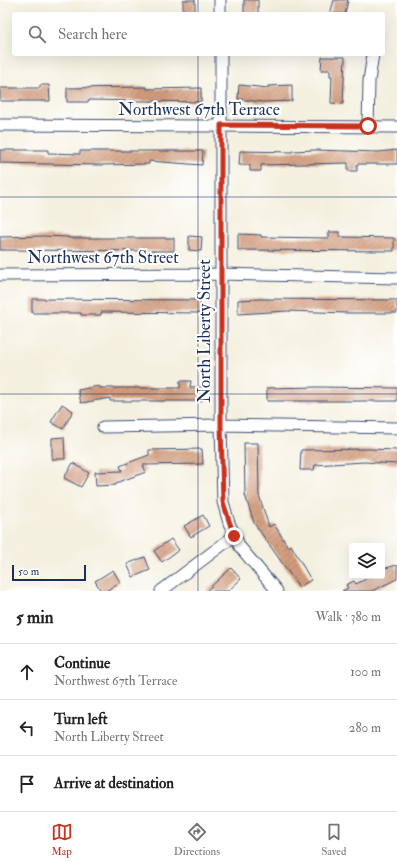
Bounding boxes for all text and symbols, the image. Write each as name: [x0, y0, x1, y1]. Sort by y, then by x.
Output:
search box: [12, 12, 385, 56]
icon: search: [26, 23, 48, 45]
text: Search here: [58, 25, 127, 44]
street label: Northwest 67th Terrace: [118, 99, 280, 120]
route start: [359, 117, 377, 135]
street label: Northwest 67th Street: [27, 247, 179, 268]
street label: North Liberty Street: [194, 259, 216, 403]
route end: [225, 527, 243, 545]
map controls: [349, 543, 385, 579]
button: layers: [349, 543, 385, 579]
scale bar: [12, 563, 86, 582]
text: 50 m: [18, 565, 39, 578]
text: 5 min: [16, 607, 54, 628]
text: Walk · 380 m: [315, 609, 381, 625]
text: Continue: [54, 654, 110, 673]
icon: ahead: [16, 661, 38, 683]
text: 100 m: [350, 664, 381, 680]
text: Northwest 67th Terrace: [54, 673, 178, 689]
text: Turn left: [54, 710, 108, 729]
icon: left: [16, 717, 38, 739]
text: 280 m: [349, 720, 381, 736]
text: North Liberty Street: [54, 729, 164, 745]
icon: arrive: [16, 773, 38, 795]
text: Arrive at destination: [54, 774, 174, 793]
tab: Map: [51, 821, 73, 858]
tab: Directions: [174, 821, 220, 858]
tab: Saved: [321, 821, 346, 858]

